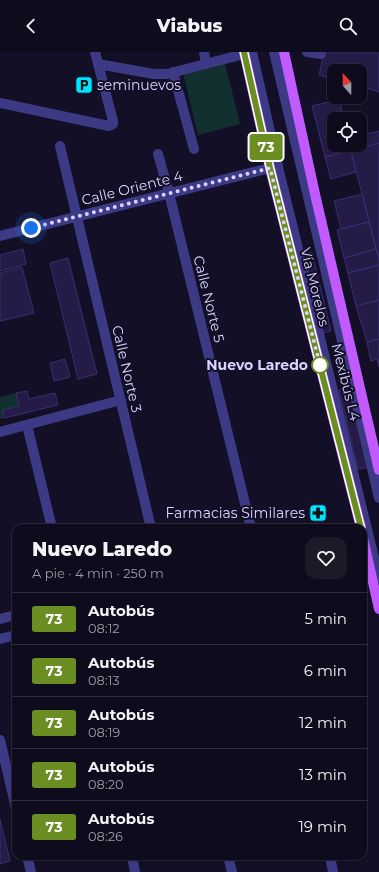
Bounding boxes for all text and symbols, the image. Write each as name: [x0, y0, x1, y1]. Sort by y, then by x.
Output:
icon: back: [20, 15, 42, 37]
text: Viabus: [157, 15, 222, 37]
icon: search: [337, 15, 359, 37]
north arrow: [327, 64, 367, 104]
map controls: [327, 64, 367, 152]
parking icon: seminuevos: [74, 75, 94, 95]
place label: seminuevos: [97, 76, 181, 94]
button: locate: [327, 112, 367, 152]
line badge: 73: [248, 134, 284, 160]
text: 73: [258, 138, 274, 156]
street label: Calle Oriente 4: [80, 167, 185, 209]
your location: [21, 218, 41, 238]
street label: Vía Morelos: [297, 246, 334, 328]
street label: Calle Norte 5: [189, 254, 229, 345]
street label: Calle Norte 3: [108, 324, 146, 415]
street label: Mexibús L4: [328, 341, 364, 423]
place label: Nuevo Laredo: [206, 356, 308, 374]
marker: Nuevo Laredo: [311, 356, 329, 374]
pharmacy icon: Farmacias Similares: [308, 503, 328, 523]
place label: Farmacias Similares: [166, 504, 305, 522]
button: heart: [305, 537, 347, 579]
text: Nuevo Laredo: [32, 538, 172, 561]
text: A pie · 4 min · 250 m: [32, 565, 164, 581]
text: Autobús: [88, 601, 154, 620]
text: 5 min: [304, 609, 347, 628]
text: 73: [46, 610, 62, 628]
text: 08:12: [88, 620, 120, 636]
text: Autobús: [88, 653, 154, 672]
text: 6 min: [304, 661, 347, 680]
text: 73: [46, 662, 62, 680]
text: 08:13: [88, 672, 120, 688]
text: Autobús: [88, 705, 154, 724]
text: 12 min: [299, 713, 347, 732]
text: 73: [46, 714, 62, 732]
text: 08:19: [88, 724, 120, 740]
text: Autobús: [88, 757, 154, 776]
text: 13 min: [299, 765, 347, 784]
text: 73: [46, 766, 62, 784]
text: 08:20: [88, 776, 124, 792]
text: Autobús: [88, 809, 154, 828]
text: 19 min: [298, 817, 347, 836]
text: 73: [46, 818, 62, 836]
text: 08:26: [88, 828, 123, 844]

